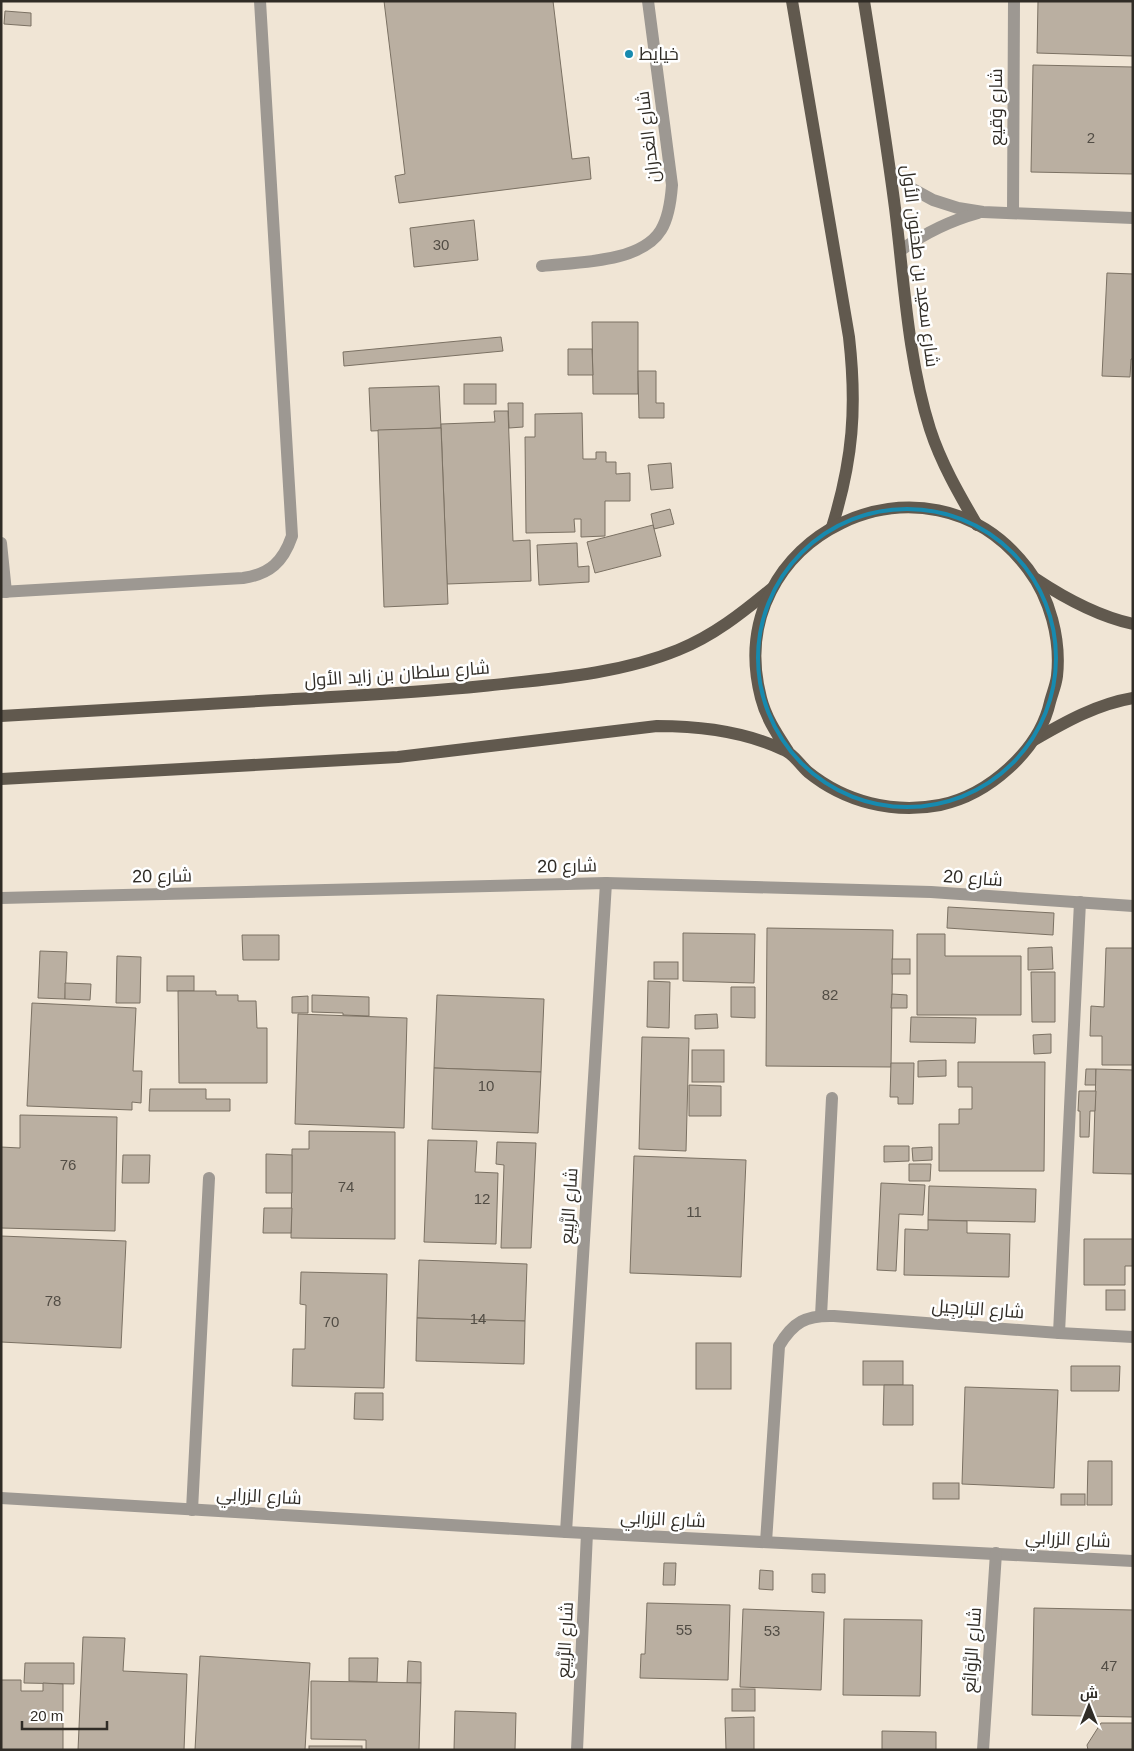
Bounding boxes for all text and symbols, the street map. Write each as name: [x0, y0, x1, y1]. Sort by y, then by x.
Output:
place label: خيايط: [639, 44, 679, 64]
marker: خيايط: [623, 48, 635, 60]
street label: شارع وَقيع: [986, 68, 1008, 146]
street label: شارع الغدران: [632, 90, 666, 184]
house number: 2: [1087, 129, 1095, 146]
street label: شارع سعيد بن طحنون الأول: [896, 164, 942, 369]
house number: 30: [433, 236, 449, 253]
street label: شارع سلطان بن زايد الأول: [304, 658, 490, 692]
street label: شارع 20: [537, 855, 597, 879]
street label: شارع 20: [132, 865, 192, 889]
street label: شارع 20: [942, 866, 1004, 892]
house number: 82: [822, 986, 838, 1003]
house number: 10: [478, 1077, 494, 1094]
house number: 76: [60, 1156, 76, 1173]
street label: شارع الرَّبِيع: [556, 1167, 584, 1245]
house number: 74: [338, 1178, 354, 1195]
house number: 12: [474, 1190, 490, 1207]
house number: 11: [686, 1203, 702, 1220]
house number: 78: [45, 1292, 61, 1309]
street label: شارع البَارجِيل: [931, 1296, 1025, 1324]
house number: 14: [470, 1310, 486, 1327]
house number: 70: [323, 1313, 339, 1330]
street label: شارع الزرابي: [216, 1484, 302, 1512]
street label: شارع الزرابي: [620, 1507, 706, 1535]
street label: شارع الزرابي: [1025, 1527, 1111, 1555]
street label: شارع الرَّبِيع: [553, 1601, 579, 1679]
street label: شارع الرَّوَائِع: [959, 1606, 987, 1694]
house number: 55: [676, 1621, 692, 1638]
house number: 53: [764, 1622, 780, 1639]
house number: 47: [1101, 1657, 1117, 1674]
north arrow: [1064, 1681, 1114, 1731]
text: ش: [1080, 1685, 1098, 1702]
scale bar: [22, 1698, 108, 1730]
text: 20 m: [30, 1707, 63, 1724]

